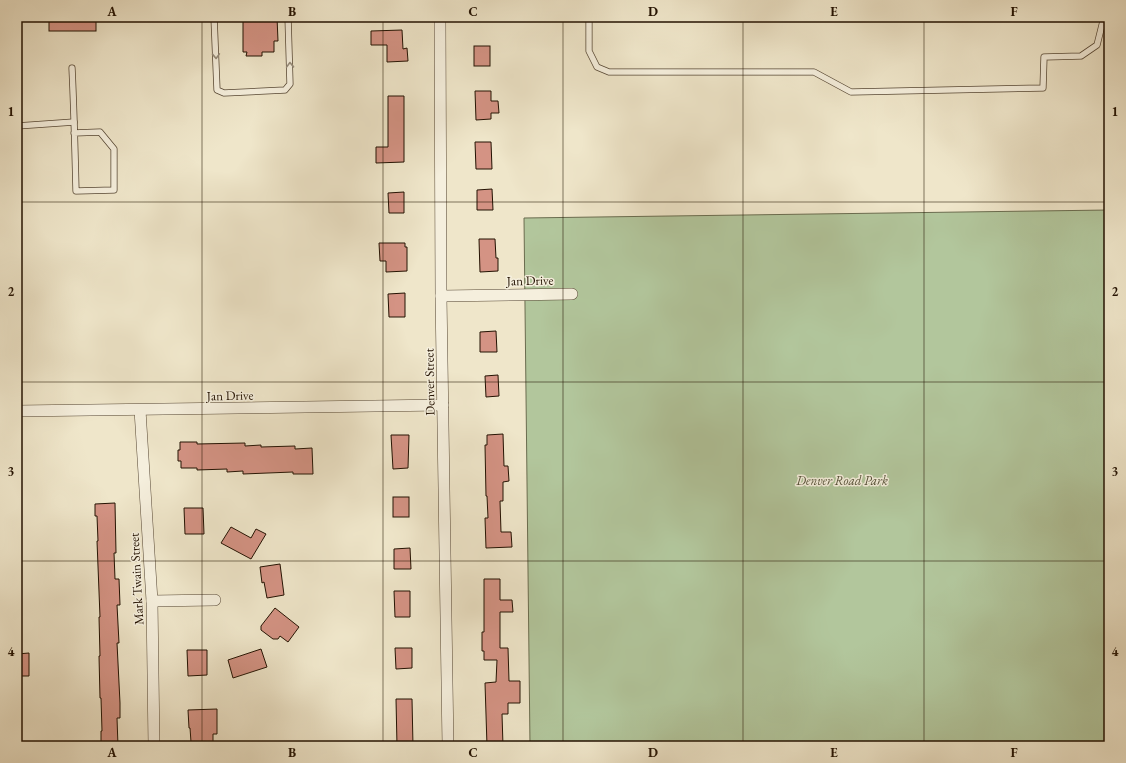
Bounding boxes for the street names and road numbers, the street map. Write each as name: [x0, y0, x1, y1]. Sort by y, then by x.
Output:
street label: Jan Drive: [505, 272, 554, 289]
street label: Denver Street: [420, 348, 439, 416]
street label: Jan Drive: [205, 387, 254, 404]
street label: Mark Twain Street: [126, 532, 147, 625]

